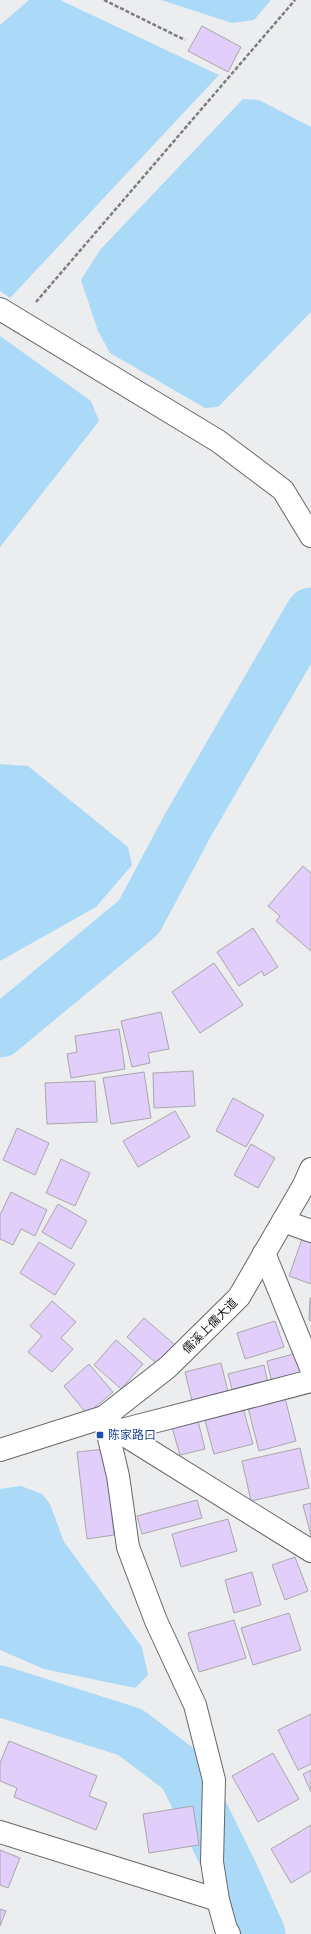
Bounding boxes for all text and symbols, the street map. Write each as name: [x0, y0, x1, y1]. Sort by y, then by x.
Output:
street label: 儒溪上儒大道: [178, 1294, 241, 1357]
place label: 陈家路口: [108, 1426, 156, 1443]
marker: 陈家路口: [95, 1430, 105, 1440]

